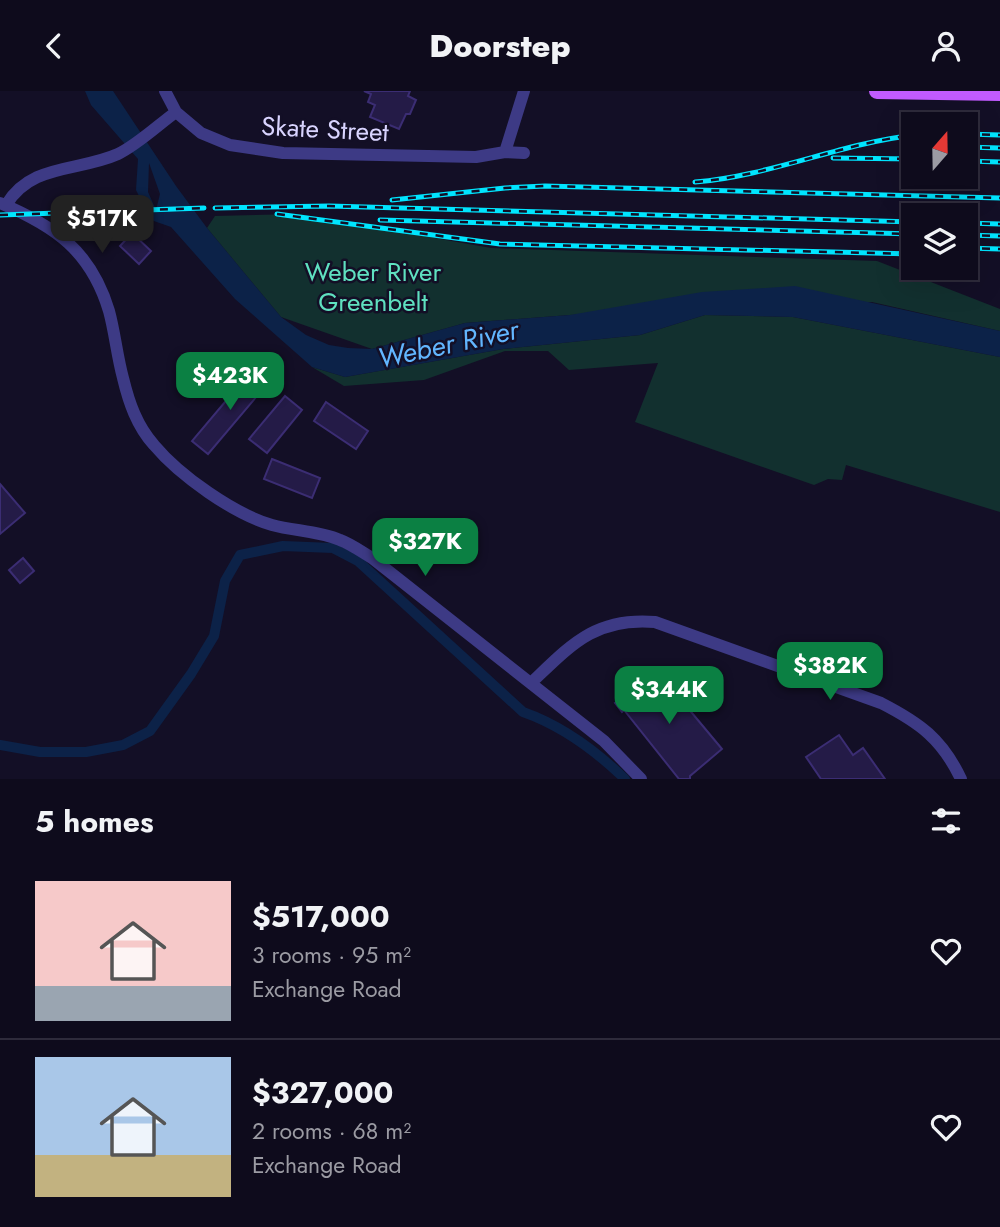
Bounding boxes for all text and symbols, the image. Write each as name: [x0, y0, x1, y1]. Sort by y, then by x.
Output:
text: Doorstep: [429, 23, 571, 69]
icon: back: [35, 27, 73, 65]
icon: person: [927, 27, 965, 65]
street label: Skate Street: [260, 107, 390, 151]
north arrow: [901, 112, 978, 189]
map controls: [901, 112, 978, 280]
pin: $517K: [53, 195, 151, 255]
text: $517K: [67, 201, 137, 235]
button: layers: [901, 203, 978, 280]
park label: Weber River Greenbelt: [305, 253, 441, 321]
water label: Weber River: [374, 309, 524, 379]
pin: $423K: [181, 353, 279, 412]
text: $423K: [192, 358, 268, 392]
pin: $327K: [376, 519, 474, 578]
text: $327K: [388, 524, 462, 558]
pin: $382K: [781, 643, 879, 702]
text: $382K: [793, 648, 867, 682]
pin: $344K: [620, 667, 718, 726]
text: $344K: [631, 672, 707, 706]
text: 5 homes: [35, 800, 154, 843]
icon: filters: [927, 802, 965, 840]
text: $517,000: [252, 895, 390, 938]
icon: home: [91, 909, 175, 993]
icon: heart: [927, 932, 965, 970]
text: 3 rooms · 95 m²: [252, 938, 411, 972]
text: Exchange Road: [252, 972, 402, 1006]
text: $327,000: [252, 1071, 393, 1114]
icon: home: [91, 1085, 175, 1169]
icon: heart: [927, 1108, 965, 1146]
text: 2 rooms · 68 m²: [252, 1114, 411, 1148]
text: Exchange Road: [252, 1148, 402, 1182]

